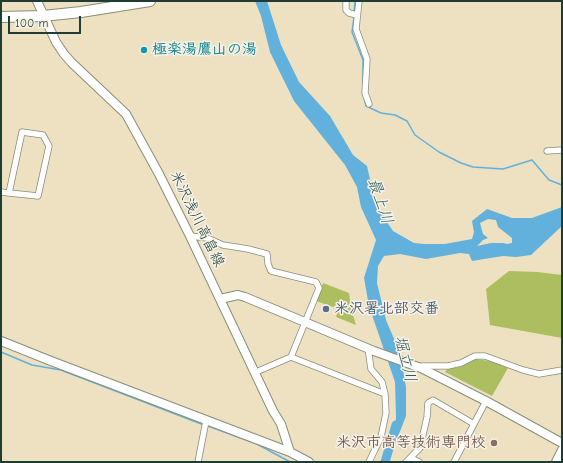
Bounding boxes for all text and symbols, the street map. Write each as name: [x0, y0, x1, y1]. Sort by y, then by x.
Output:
scale bar: [10, 8, 83, 34]
text: 100 m: [15, 16, 48, 30]
place label: 極楽湯鷹山の湯: [152, 41, 257, 59]
marker: 極楽湯鷹山の湯: [139, 45, 149, 55]
street label: 米沢浅川高畠線: [166, 168, 228, 270]
water label: 最上川: [363, 175, 397, 227]
place label: 米沢署北部交番: [334, 300, 439, 318]
marker: 米沢署北部交番: [321, 304, 331, 314]
water label: 堀立川: [390, 333, 420, 385]
place label: 米沢市高等技術専門校: [336, 434, 486, 452]
marker: 米沢市高等技術専門校: [489, 438, 499, 448]

